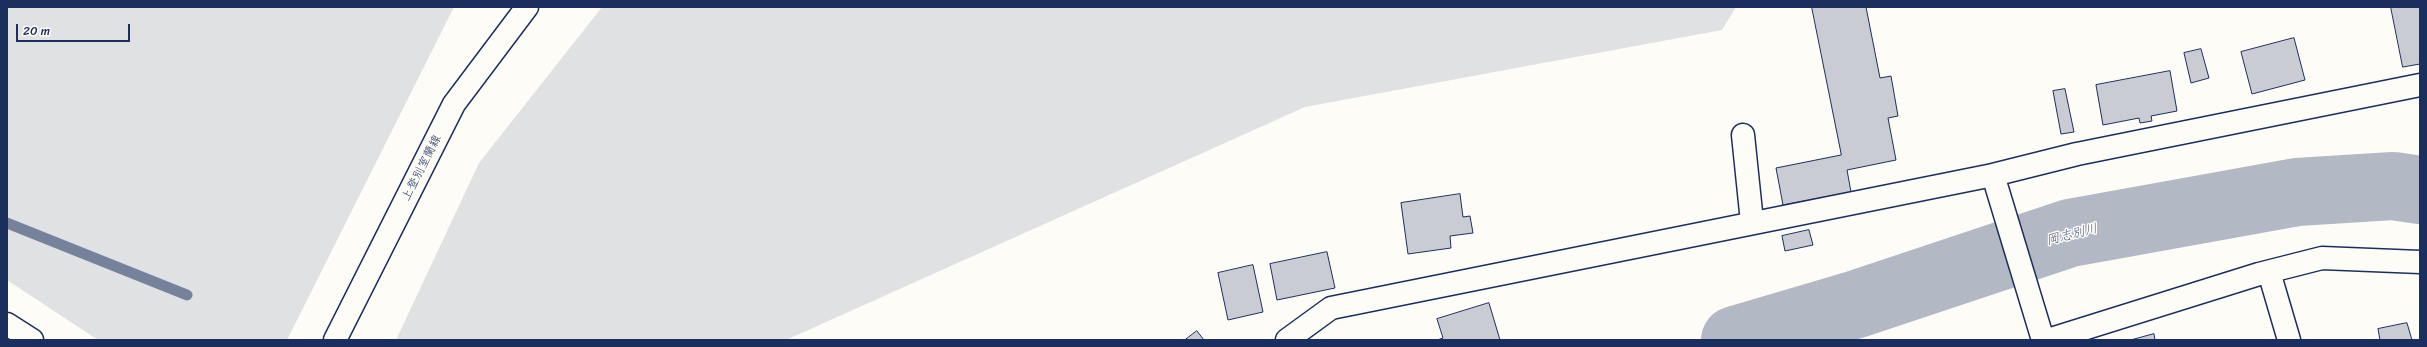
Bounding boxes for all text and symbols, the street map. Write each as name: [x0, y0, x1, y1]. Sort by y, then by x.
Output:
scale bar: [18, 16, 132, 42]
text: 20 m: [23, 20, 50, 42]
street label: 上登別室蘭線: [399, 133, 445, 203]
water label: 岡志別川: [2045, 221, 2099, 249]

